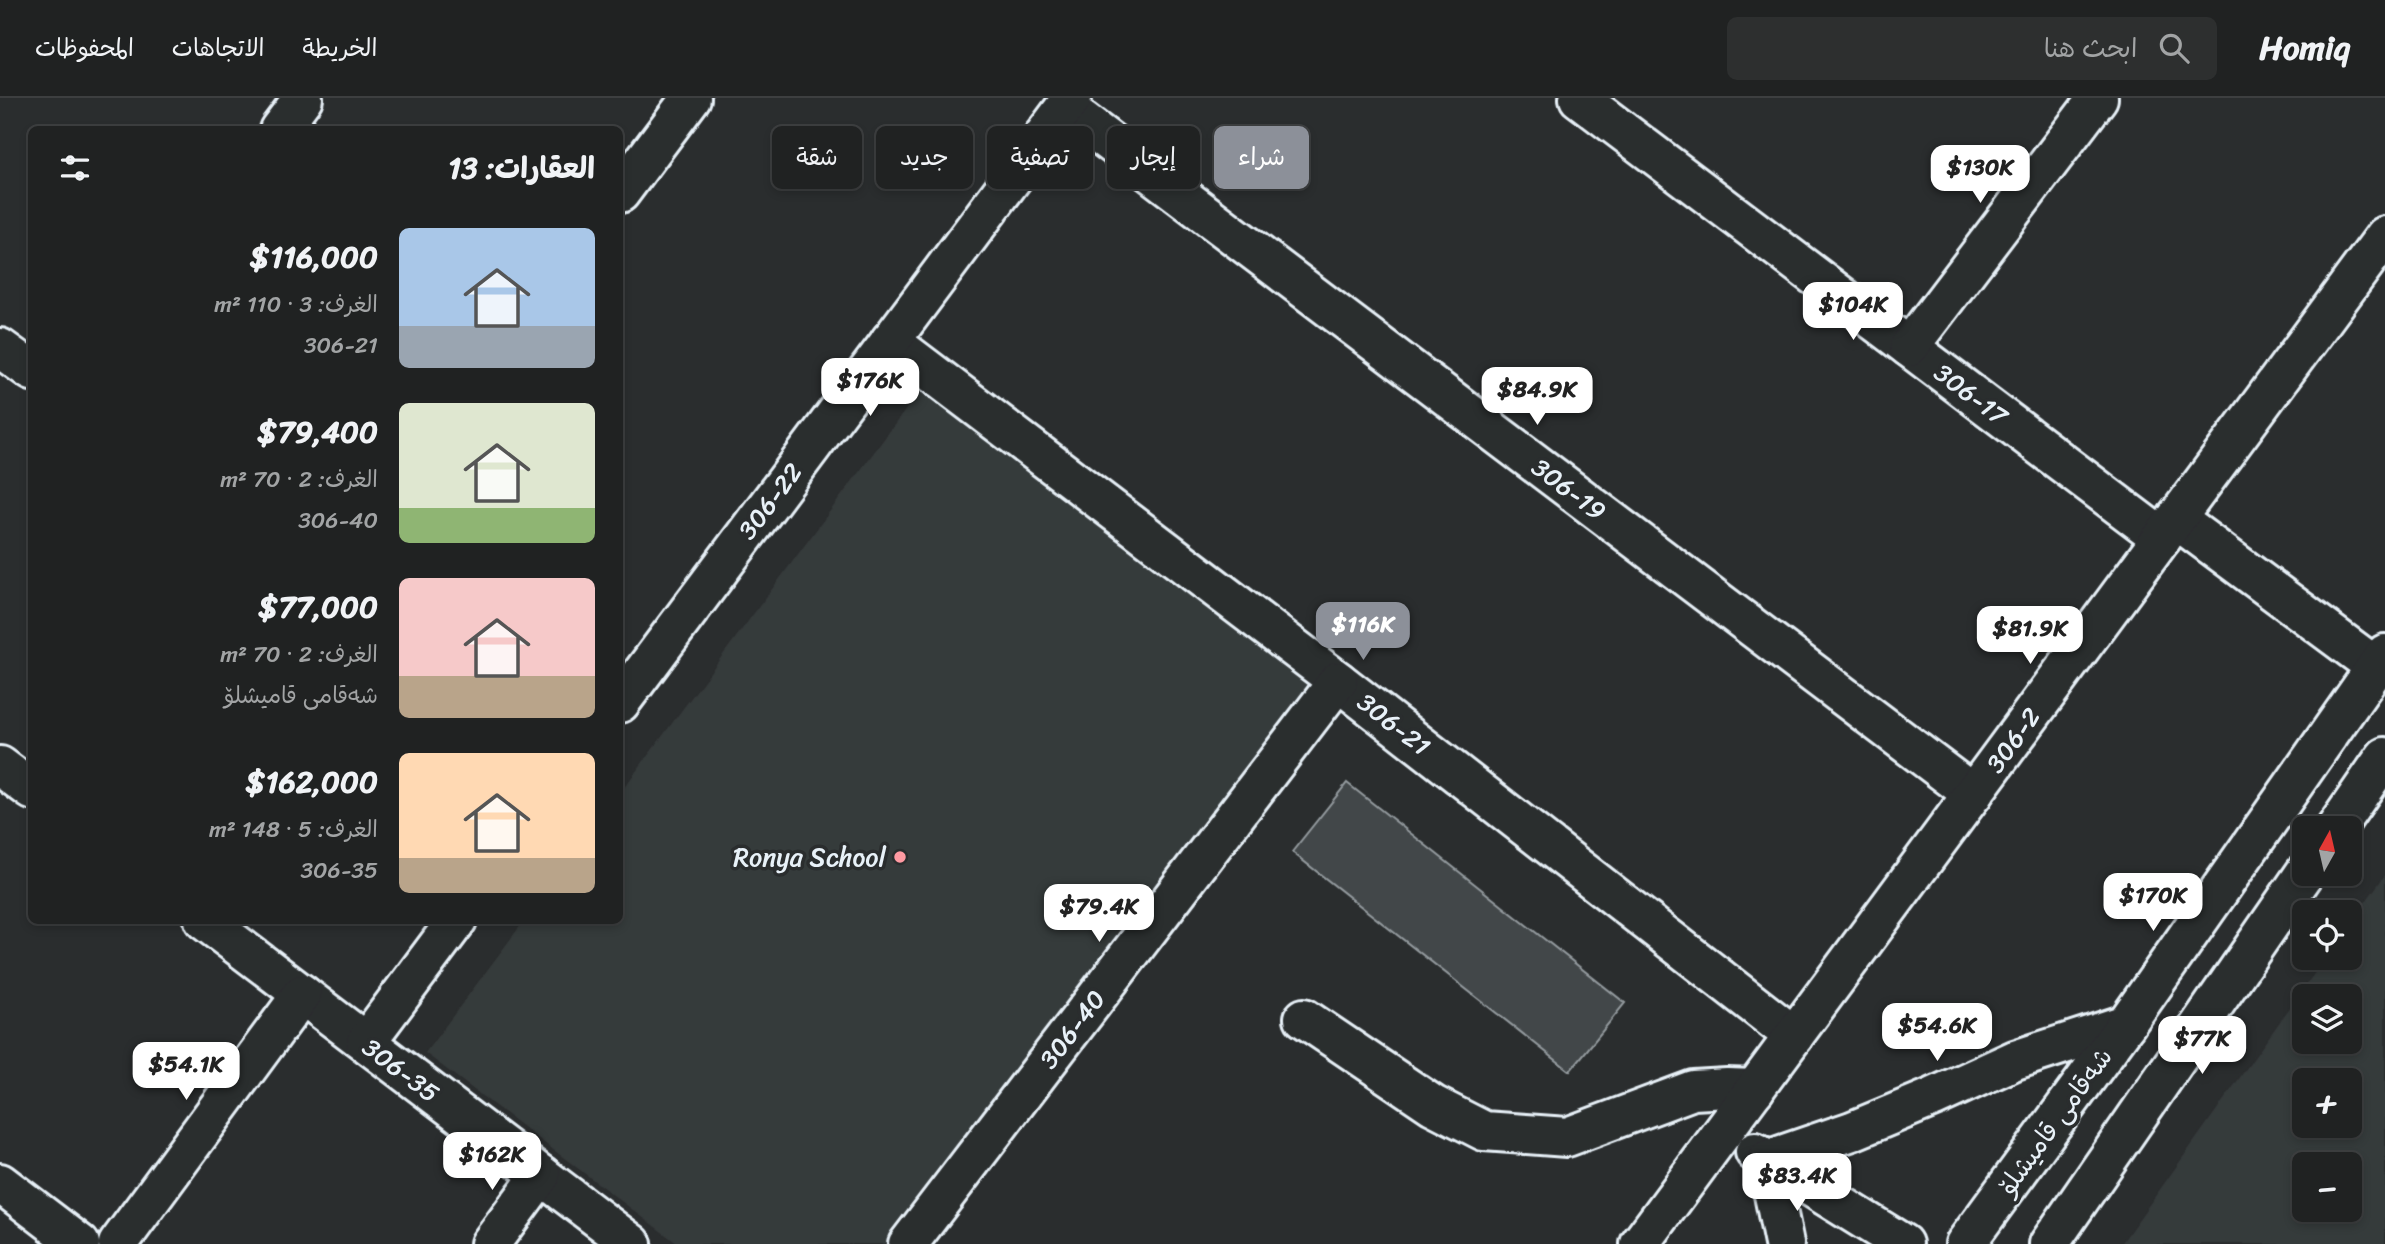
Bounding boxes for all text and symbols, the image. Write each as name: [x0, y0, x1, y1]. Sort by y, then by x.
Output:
search box: [1727, 17, 2217, 80]
text: Homiq: [2259, 19, 2350, 77]
text: ابحث هنا: [2044, 25, 2137, 71]
text: المحفوظات: [35, 27, 134, 69]
text: الاتجاهات: [172, 27, 265, 69]
text: الخريطة: [303, 27, 377, 69]
icon: search: [2155, 29, 2193, 67]
chip: شقة: [772, 126, 862, 189]
chip: جديد: [876, 126, 973, 189]
chip: تصفية: [987, 126, 1093, 189]
chip: إيجار: [1107, 126, 1200, 189]
chip: شراء: [1214, 126, 1309, 189]
text: العقارات: 13: [448, 141, 595, 195]
pin: $130K: [1931, 146, 2029, 205]
text: $130K: [1947, 147, 2013, 188]
icon: filters: [56, 149, 94, 187]
text: $116,000: [250, 230, 378, 284]
icon: home: [455, 256, 539, 340]
pin: $104K: [1804, 282, 1902, 342]
text: الغرف: 3 · 110 m²: [214, 284, 378, 325]
text: $104K: [1819, 284, 1887, 325]
text: 306-21: [304, 325, 378, 366]
street label: 306-17: [1924, 350, 2020, 439]
pin: $176K: [821, 358, 919, 418]
text: $176K: [837, 360, 903, 401]
pin: $84.9K: [1480, 368, 1594, 427]
text: $84.9K: [1498, 369, 1576, 410]
text: $79,400: [258, 405, 378, 459]
icon: home: [455, 431, 539, 515]
street label: 306-19: [1521, 445, 1617, 533]
street label: 306-22: [725, 452, 815, 550]
text: الغرف: 2 · 70 m²: [220, 459, 378, 500]
text: 306-40: [298, 500, 378, 541]
text: $77,000: [259, 580, 378, 634]
pin: $116K: [1314, 602, 1412, 662]
text: $116K: [1332, 604, 1394, 645]
icon: home: [455, 606, 539, 690]
pin: $81.9K: [1973, 606, 2087, 666]
text: $81.9K: [1993, 608, 2067, 649]
text: الغرف: 2 · 70 m²: [220, 634, 378, 675]
text: شەقامی قامیشلۆ: [224, 675, 378, 716]
street label: 306-21: [1347, 680, 1441, 768]
street label: 306-2: [1973, 697, 2053, 783]
text: $162,000: [246, 755, 378, 809]
icon: home: [455, 781, 539, 865]
text: الغرف: 5 · 148 m²: [209, 809, 378, 850]
north arrow: [2292, 816, 2362, 886]
map controls: [2292, 816, 2362, 1222]
place label: Ronya School: [733, 834, 887, 880]
marker: Ronya School: [892, 849, 908, 865]
text: 306-35: [300, 850, 378, 891]
pin: $170K: [2104, 874, 2202, 933]
text: $170K: [2120, 875, 2187, 916]
pin: $79.4K: [1042, 884, 1156, 944]
text: $79.4K: [1060, 886, 1138, 927]
button: locate: [2292, 900, 2362, 970]
street label: 306-40: [1026, 979, 1118, 1079]
button: layers: [2292, 984, 2362, 1054]
pin: $54.6K: [1880, 1004, 1994, 1063]
text: $54.6K: [1898, 1005, 1976, 1046]
pin: $77K: [2161, 1016, 2243, 1076]
text: $77K: [2174, 1018, 2230, 1059]
street label: 306-35: [352, 1025, 450, 1115]
street label: شەقامی قامیشلۆ: [1984, 1037, 2125, 1207]
pin: $54.1K: [129, 1042, 243, 1102]
text: $54.1K: [149, 1044, 223, 1085]
button: +: [2292, 1068, 2362, 1138]
pin: $162K: [443, 1132, 541, 1192]
text: $162K: [459, 1134, 525, 1175]
button: −: [2292, 1152, 2362, 1222]
pin: $83.4K: [1740, 1154, 1854, 1213]
text: $83.4K: [1758, 1155, 1836, 1196]

